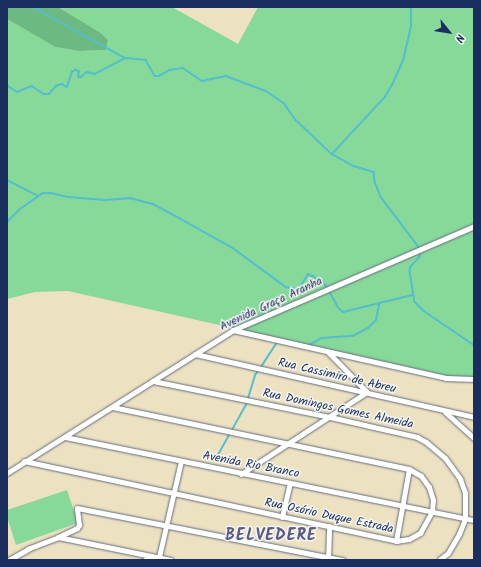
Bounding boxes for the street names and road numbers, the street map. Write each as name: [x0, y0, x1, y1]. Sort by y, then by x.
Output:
street label: Avenida Graça Aranha: [217, 274, 325, 334]
street label: Rua Cassimiro de Abreu: [277, 355, 397, 397]
street label: Rua Domingos Gomes Almeida: [261, 386, 415, 432]
street label: Avenida Rio Branco: [202, 449, 300, 481]
street label: Rua Osório Duque Estrada: [263, 495, 395, 537]

